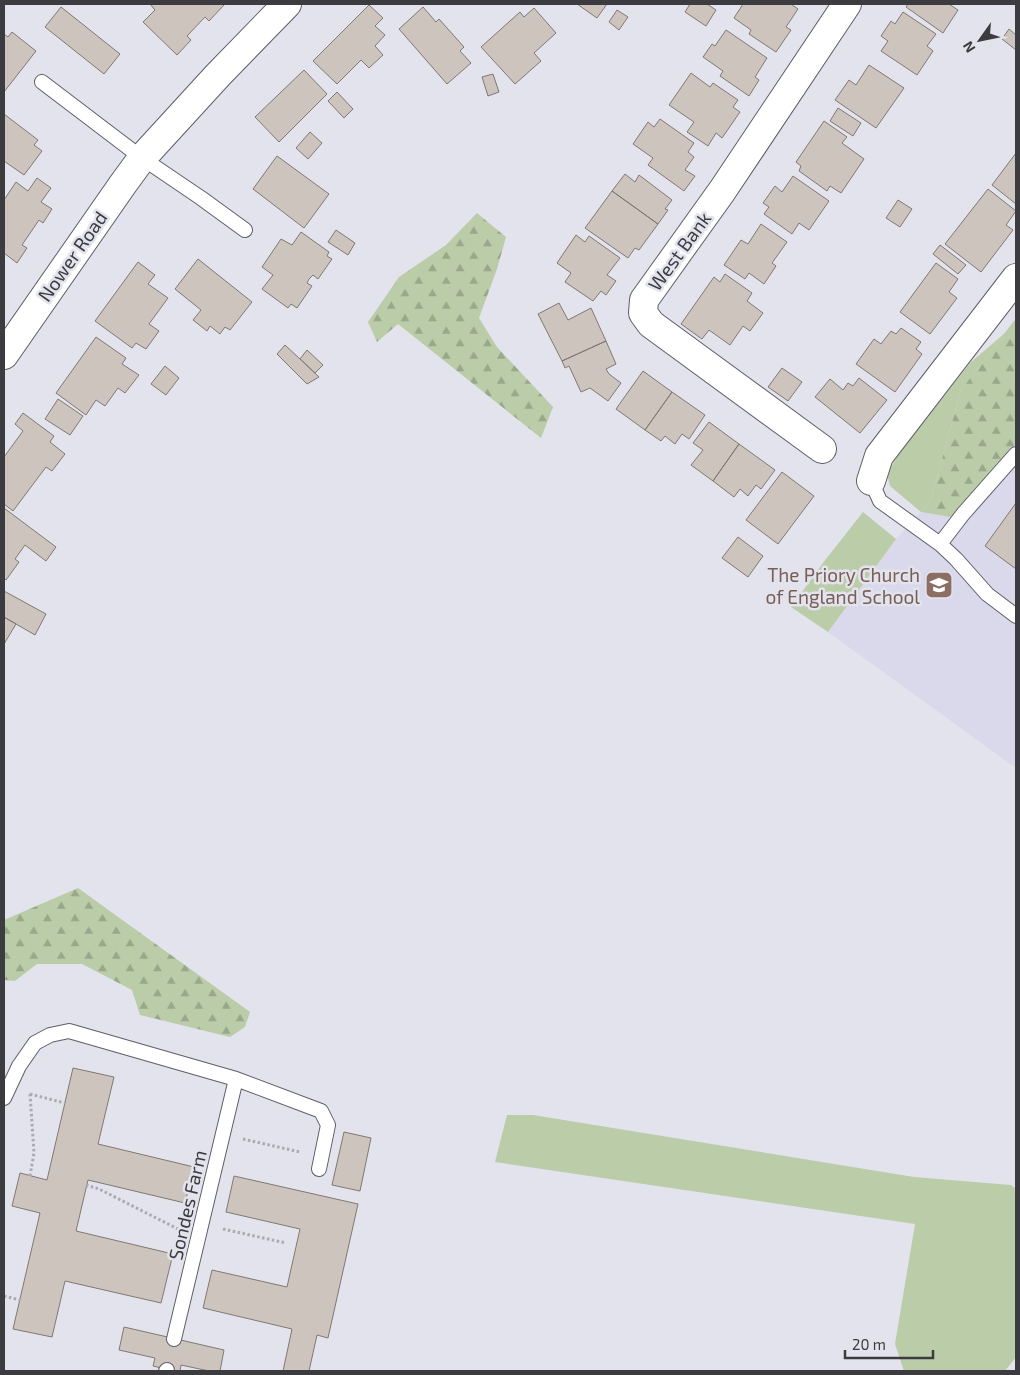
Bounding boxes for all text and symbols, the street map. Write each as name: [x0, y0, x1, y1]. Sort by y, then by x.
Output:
north arrow: [955, 15, 1005, 65]
text: N: [959, 38, 979, 56]
street label: Nower Road: [32, 206, 112, 306]
street label: West Bank: [643, 207, 716, 295]
place label: The Priory Church of England School: [765, 563, 920, 608]
school or university icon: The Priory Church of England School: [924, 570, 954, 600]
street label: Sondes Farm: [163, 1148, 211, 1262]
scale bar: [845, 1328, 932, 1360]
text: 20 m: [852, 1335, 886, 1353]

